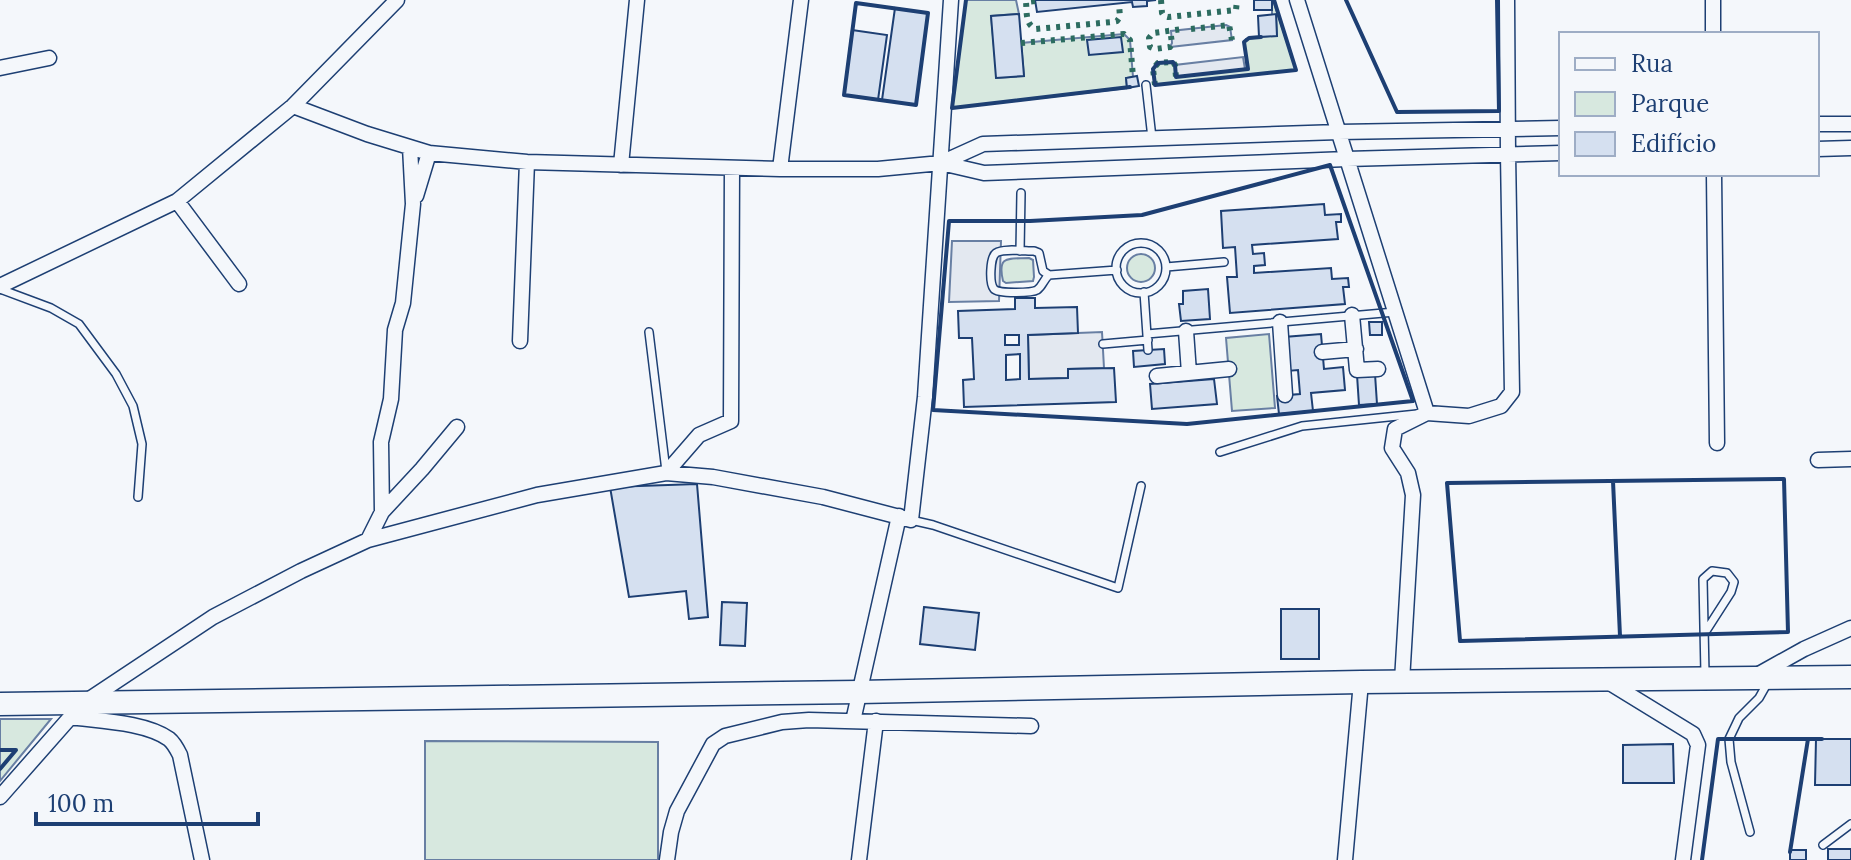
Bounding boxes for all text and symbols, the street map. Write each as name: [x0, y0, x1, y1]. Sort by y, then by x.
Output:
legend: [1559, 32, 1819, 176]
text: Rua: [1631, 48, 1673, 79]
text: Parque: [1631, 88, 1709, 119]
text: Edifício: [1631, 128, 1716, 159]
scale bar: [36, 776, 258, 826]
text: 100 m: [48, 788, 114, 819]

